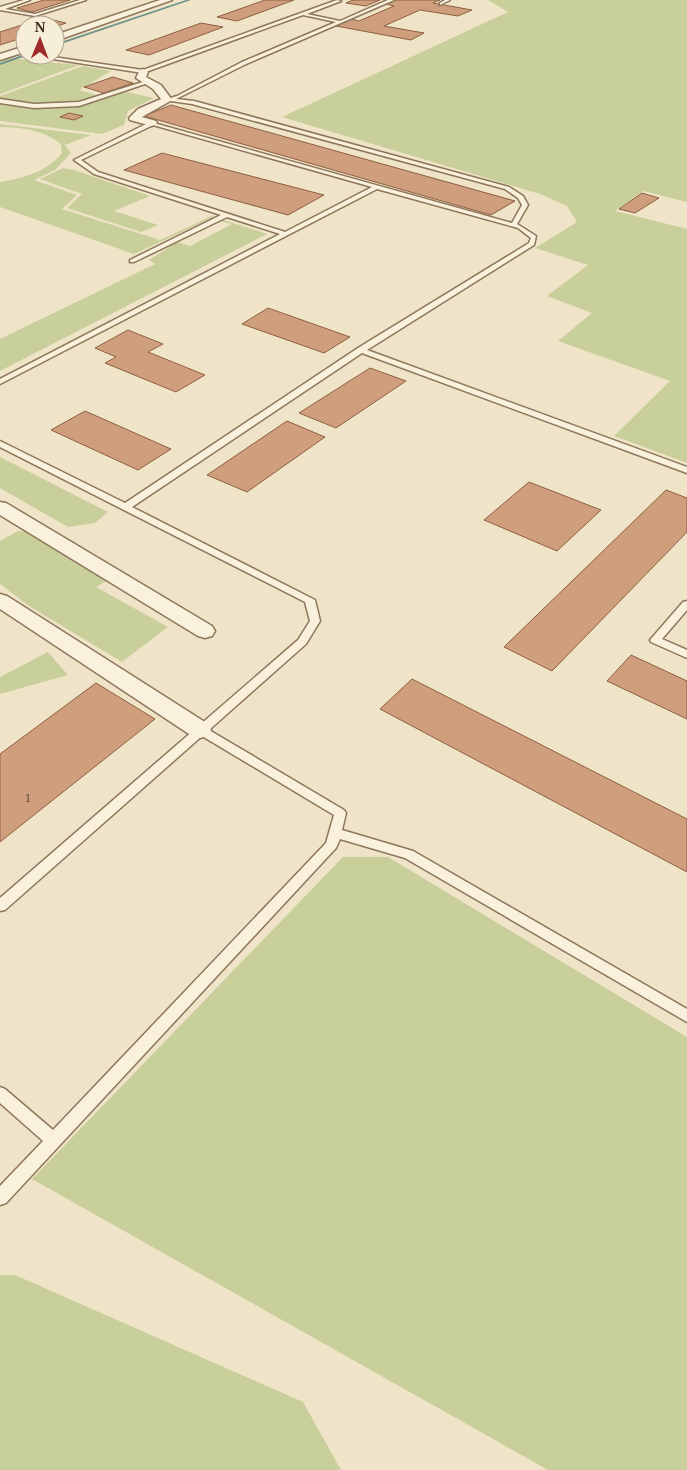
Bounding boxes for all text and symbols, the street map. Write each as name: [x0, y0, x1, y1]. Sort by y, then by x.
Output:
north arrow: [15, 15, 65, 65]
text: N: [35, 17, 46, 36]
house number: 1: [25, 791, 31, 805]

